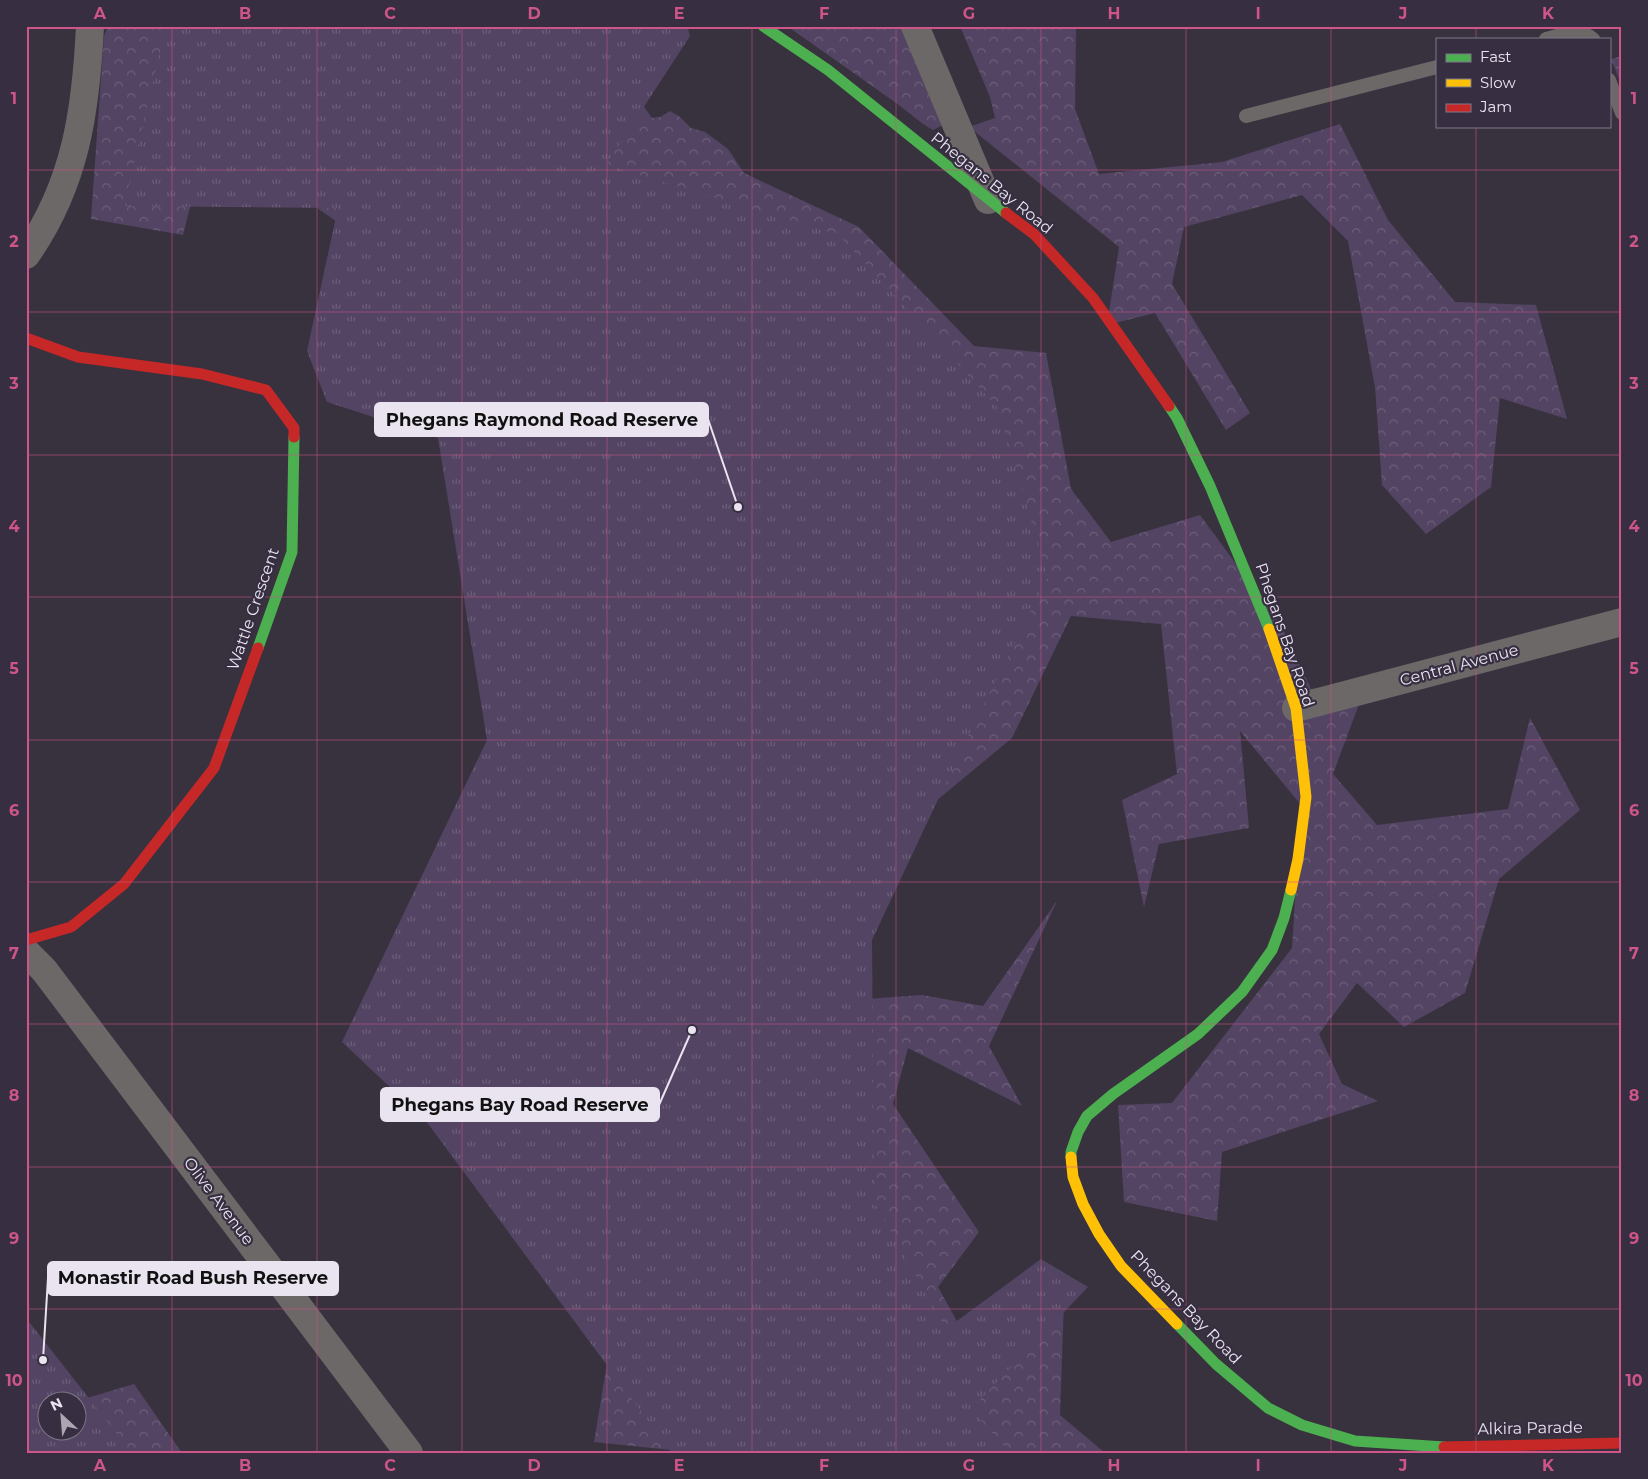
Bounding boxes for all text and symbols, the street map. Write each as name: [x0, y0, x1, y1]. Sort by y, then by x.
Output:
text: A: [93, 4, 107, 23]
text: B: [239, 4, 251, 23]
text: C: [384, 4, 396, 23]
text: D: [527, 4, 541, 23]
text: E: [674, 4, 684, 23]
text: F: [819, 4, 829, 23]
text: G: [963, 4, 975, 23]
text: H: [1108, 4, 1120, 23]
text: I: [1255, 4, 1261, 23]
text: J: [1398, 4, 1407, 23]
text: K: [1542, 4, 1555, 23]
legend: [1436, 38, 1610, 128]
text: Fast: [1480, 47, 1511, 66]
text: Slow: [1480, 73, 1516, 92]
text: 1: [11, 89, 17, 108]
text: 1: [1631, 89, 1637, 108]
text: Jam: [1479, 97, 1512, 116]
street label: Phegans Bay Road: [927, 128, 1057, 238]
text: 2: [9, 232, 19, 251]
text: 2: [1629, 232, 1639, 251]
text: 3: [8, 374, 19, 393]
text: 3: [1628, 374, 1639, 393]
callout: Phegans Raymond Road Reserve: [375, 403, 708, 436]
text: Phegans Raymond Road Reserve: [386, 409, 698, 431]
text: 4: [8, 517, 20, 536]
text: 4: [1628, 517, 1640, 536]
street label: Wattle Crescent: [223, 545, 283, 673]
street label: Phegans Bay Road: [1251, 560, 1319, 710]
street label: Central Avenue: [1398, 640, 1520, 690]
text: 5: [9, 659, 19, 678]
text: 5: [1629, 659, 1639, 678]
text: 6: [9, 801, 19, 820]
text: 6: [1629, 801, 1639, 820]
text: 7: [9, 944, 19, 963]
text: 7: [1629, 944, 1639, 963]
text: 8: [9, 1086, 19, 1105]
text: 8: [1629, 1086, 1639, 1105]
callout: Phegans Bay Road Reserve: [381, 1088, 659, 1121]
text: Phegans Bay Road Reserve: [391, 1094, 649, 1116]
street label: Olive Avenue: [180, 1153, 258, 1249]
text: 9: [9, 1229, 19, 1248]
text: 9: [1629, 1229, 1639, 1248]
street label: Phegans Bay Road: [1127, 1246, 1245, 1368]
callout: Monastir Road Bush Reserve: [48, 1262, 338, 1295]
text: Monastir Road Bush Reserve: [58, 1267, 328, 1289]
text: 10: [5, 1371, 23, 1390]
text: 10: [1625, 1371, 1643, 1390]
north arrow: [38, 1392, 88, 1442]
text: N: [47, 1394, 65, 1415]
street label: Alkira Parade: [1477, 1418, 1583, 1438]
text: A: [93, 1456, 107, 1475]
text: B: [239, 1456, 251, 1475]
text: C: [384, 1456, 396, 1475]
text: D: [527, 1456, 541, 1475]
text: E: [674, 1456, 684, 1475]
text: F: [819, 1456, 829, 1475]
text: G: [963, 1456, 975, 1475]
text: H: [1108, 1456, 1120, 1475]
text: I: [1255, 1456, 1261, 1475]
text: J: [1398, 1456, 1407, 1475]
text: K: [1542, 1456, 1555, 1475]

